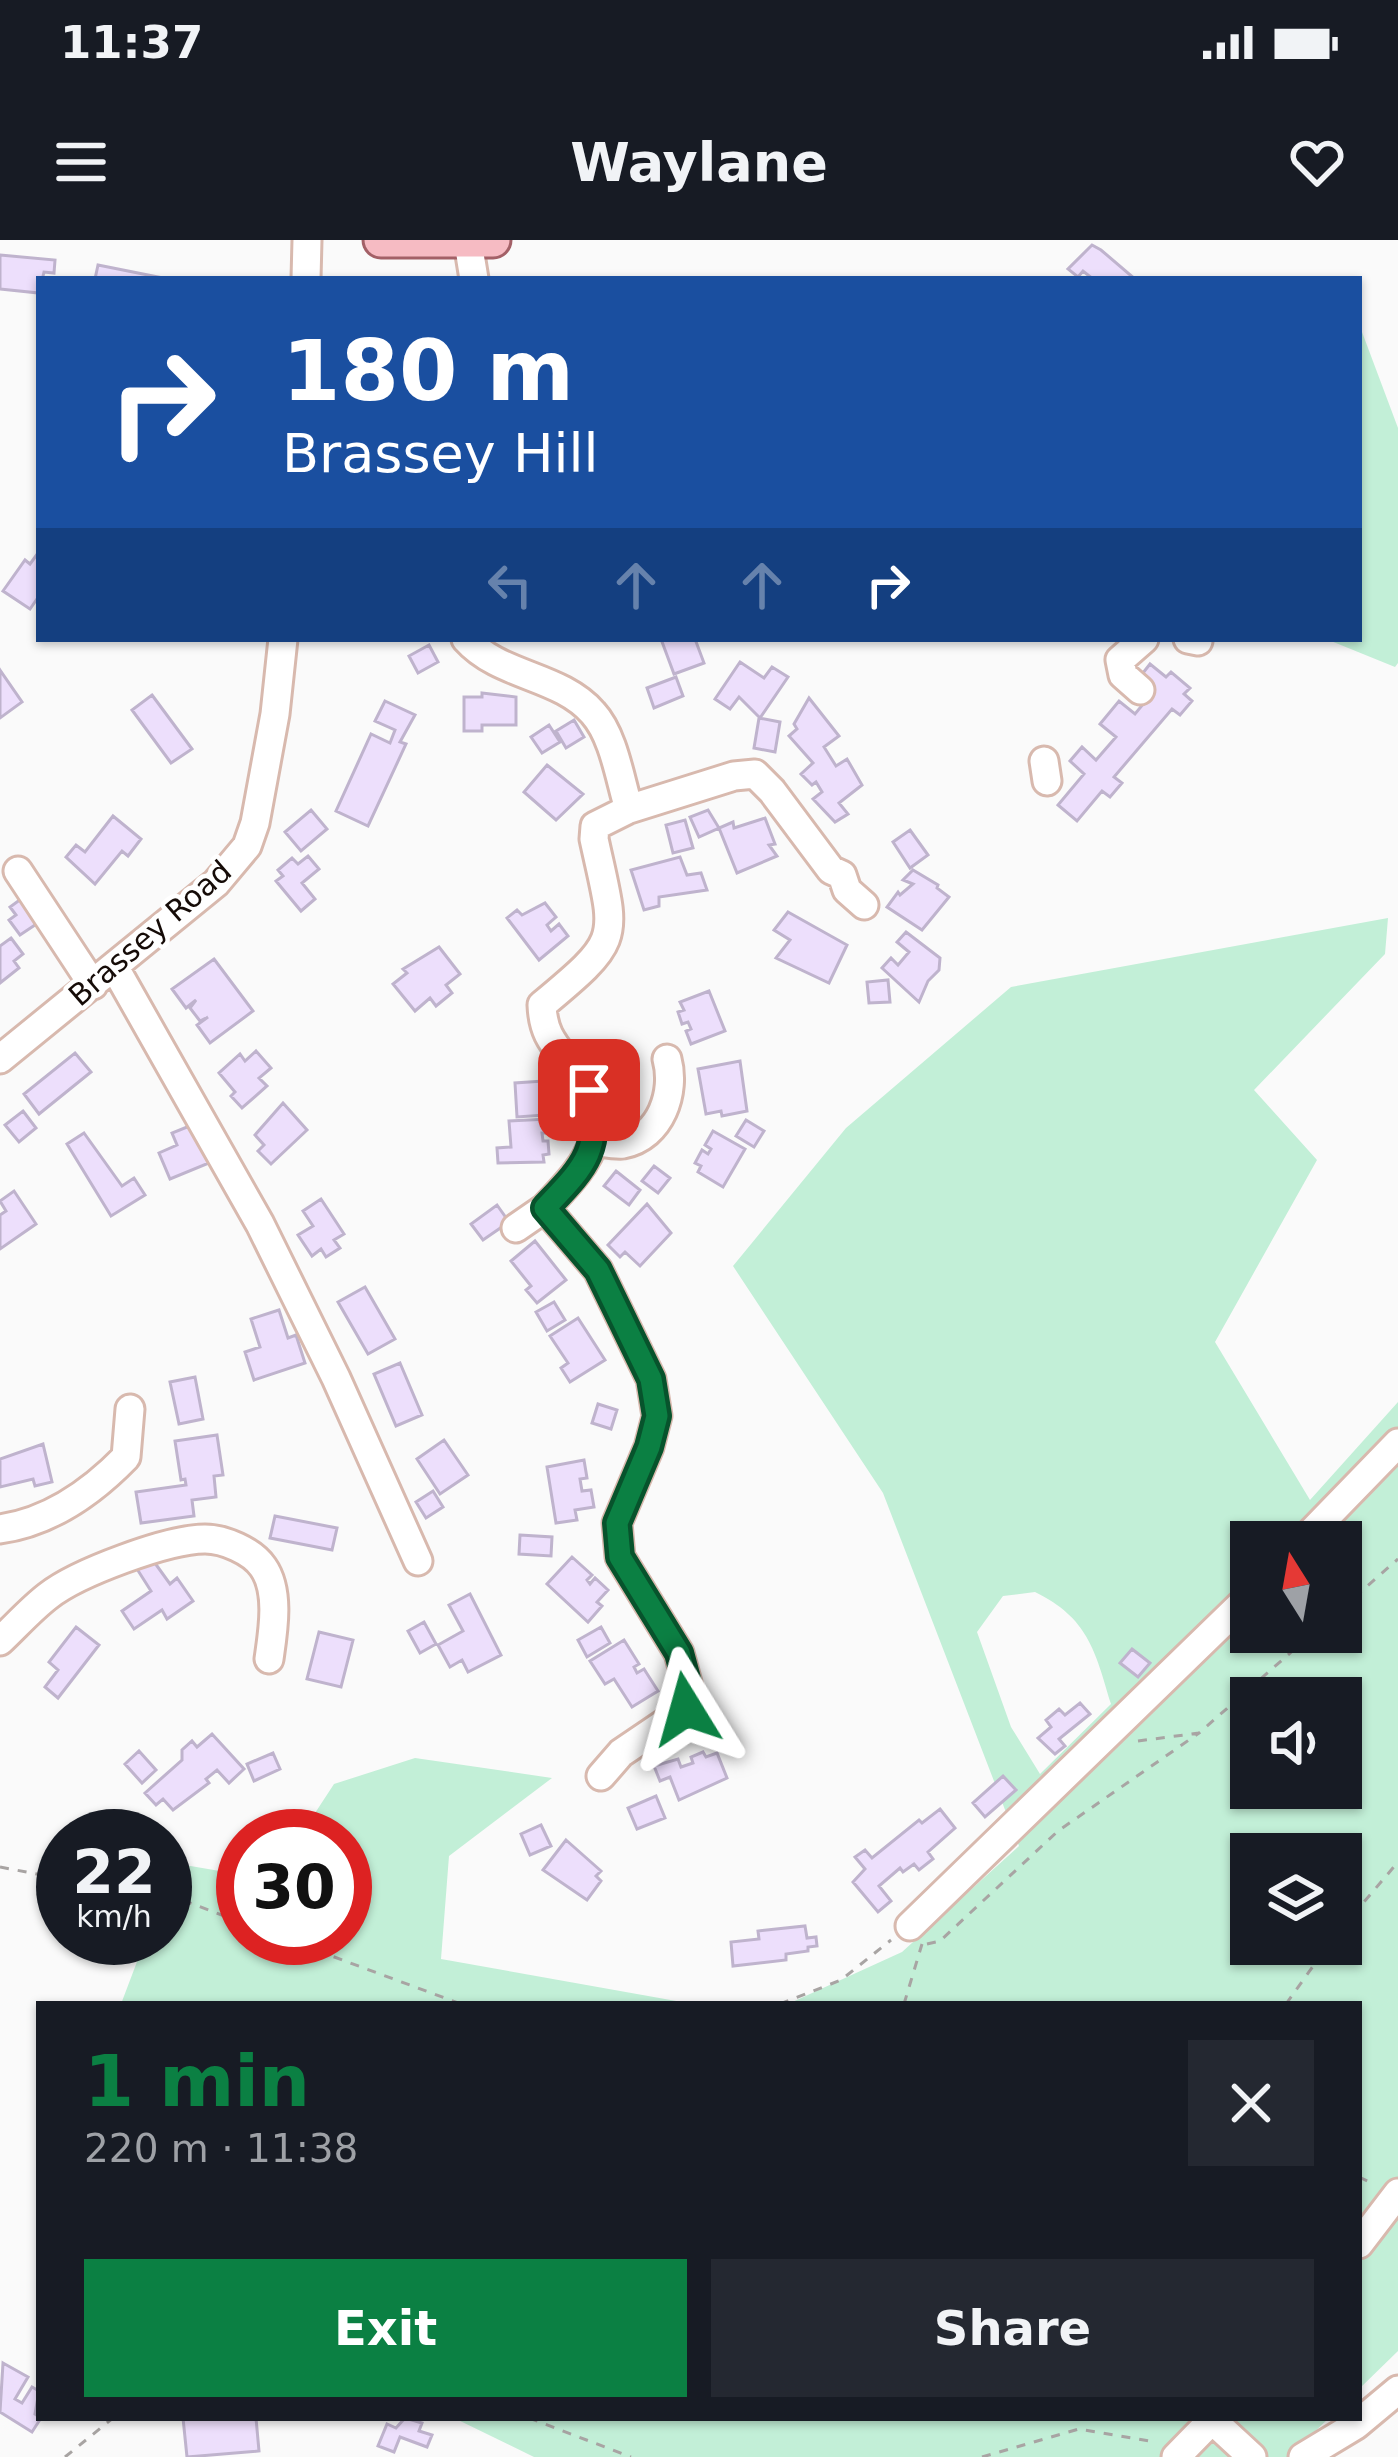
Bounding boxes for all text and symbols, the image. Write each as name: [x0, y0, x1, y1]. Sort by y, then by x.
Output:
text: 11:37: [60, 16, 203, 69]
icon: menu: [48, 129, 114, 195]
icon: heart: [1284, 129, 1350, 195]
text: Waylane: [570, 131, 828, 194]
text: 180 m: [282, 322, 574, 420]
icon: right: [84, 324, 240, 480]
text: Brassey Hill: [282, 422, 599, 485]
icon: left: [477, 552, 543, 618]
icon: ahead: [603, 552, 669, 618]
icon: ahead: [729, 552, 795, 618]
icon: right: [855, 552, 921, 618]
street label: Brassey Road: [62, 853, 238, 1013]
pin: [538, 1039, 640, 1141]
icon: arrive: [556, 1057, 622, 1123]
north arrow: [1230, 1521, 1362, 1653]
map controls: [1230, 1521, 1362, 1965]
position arrow: [623, 1646, 749, 1772]
button: sound: [1230, 1677, 1362, 1809]
speed limit sign: 30: [216, 1809, 372, 1965]
button: layers: [1230, 1833, 1362, 1965]
text: 22: [72, 1837, 156, 1907]
text: km/h: [76, 1899, 152, 1934]
text: 1 min: [84, 2039, 310, 2123]
button: close: [1188, 2040, 1314, 2166]
text: 220 m · 11:38: [84, 2126, 358, 2171]
button: Exit: [84, 2259, 687, 2397]
button: Share: [711, 2259, 1314, 2397]

